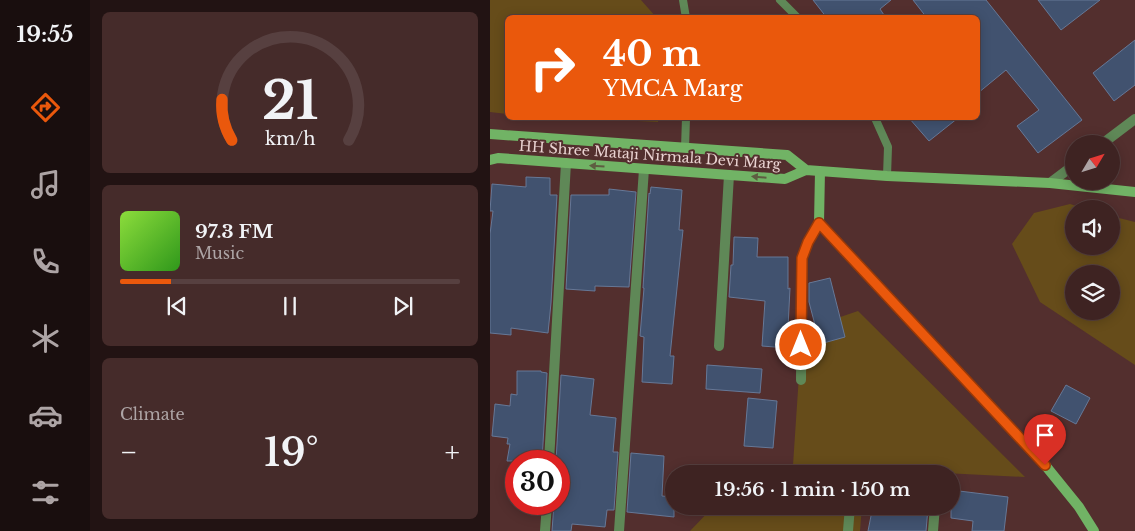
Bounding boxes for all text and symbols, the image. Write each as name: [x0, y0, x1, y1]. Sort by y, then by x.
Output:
text: 19:55: [17, 21, 73, 48]
text: 40 m: [603, 32, 701, 75]
icon: right: [520, 35, 585, 100]
text: 21: [262, 69, 318, 133]
text: YMCA Marg: [603, 75, 743, 102]
icon: directions: [28, 90, 63, 125]
text: km/h: [265, 128, 315, 150]
north arrow: [1065, 135, 1120, 190]
map controls: [1065, 135, 1120, 320]
street label: HH Shree Mataji Nirmala Devi Marg: [518, 137, 782, 173]
one-way arrow: [589, 161, 605, 169]
icon: music: [28, 167, 63, 202]
one-way arrow: [751, 173, 767, 181]
button: sound: [1065, 200, 1120, 255]
text: 97.3 FM: [195, 220, 273, 243]
text: Music: [195, 243, 244, 263]
icon: phone: [28, 244, 63, 279]
button: layers: [1065, 265, 1120, 320]
icon: previous: [163, 292, 191, 320]
icon: pause: [276, 292, 304, 320]
icon: next: [389, 292, 417, 320]
position arrow: [774, 318, 826, 370]
icon: climate: [28, 321, 63, 356]
icon: car: [28, 398, 63, 433]
text: Climate: [120, 404, 185, 424]
pin: [1024, 414, 1066, 465]
icon: arrive: [1031, 421, 1059, 449]
text: 19°: [264, 429, 319, 476]
text: −: [120, 435, 138, 470]
text: +: [445, 435, 460, 470]
speed limit sign: 30: [505, 450, 570, 515]
icon: filters: [28, 475, 63, 510]
text: 19:56 · 1 min · 150 m: [715, 478, 910, 501]

